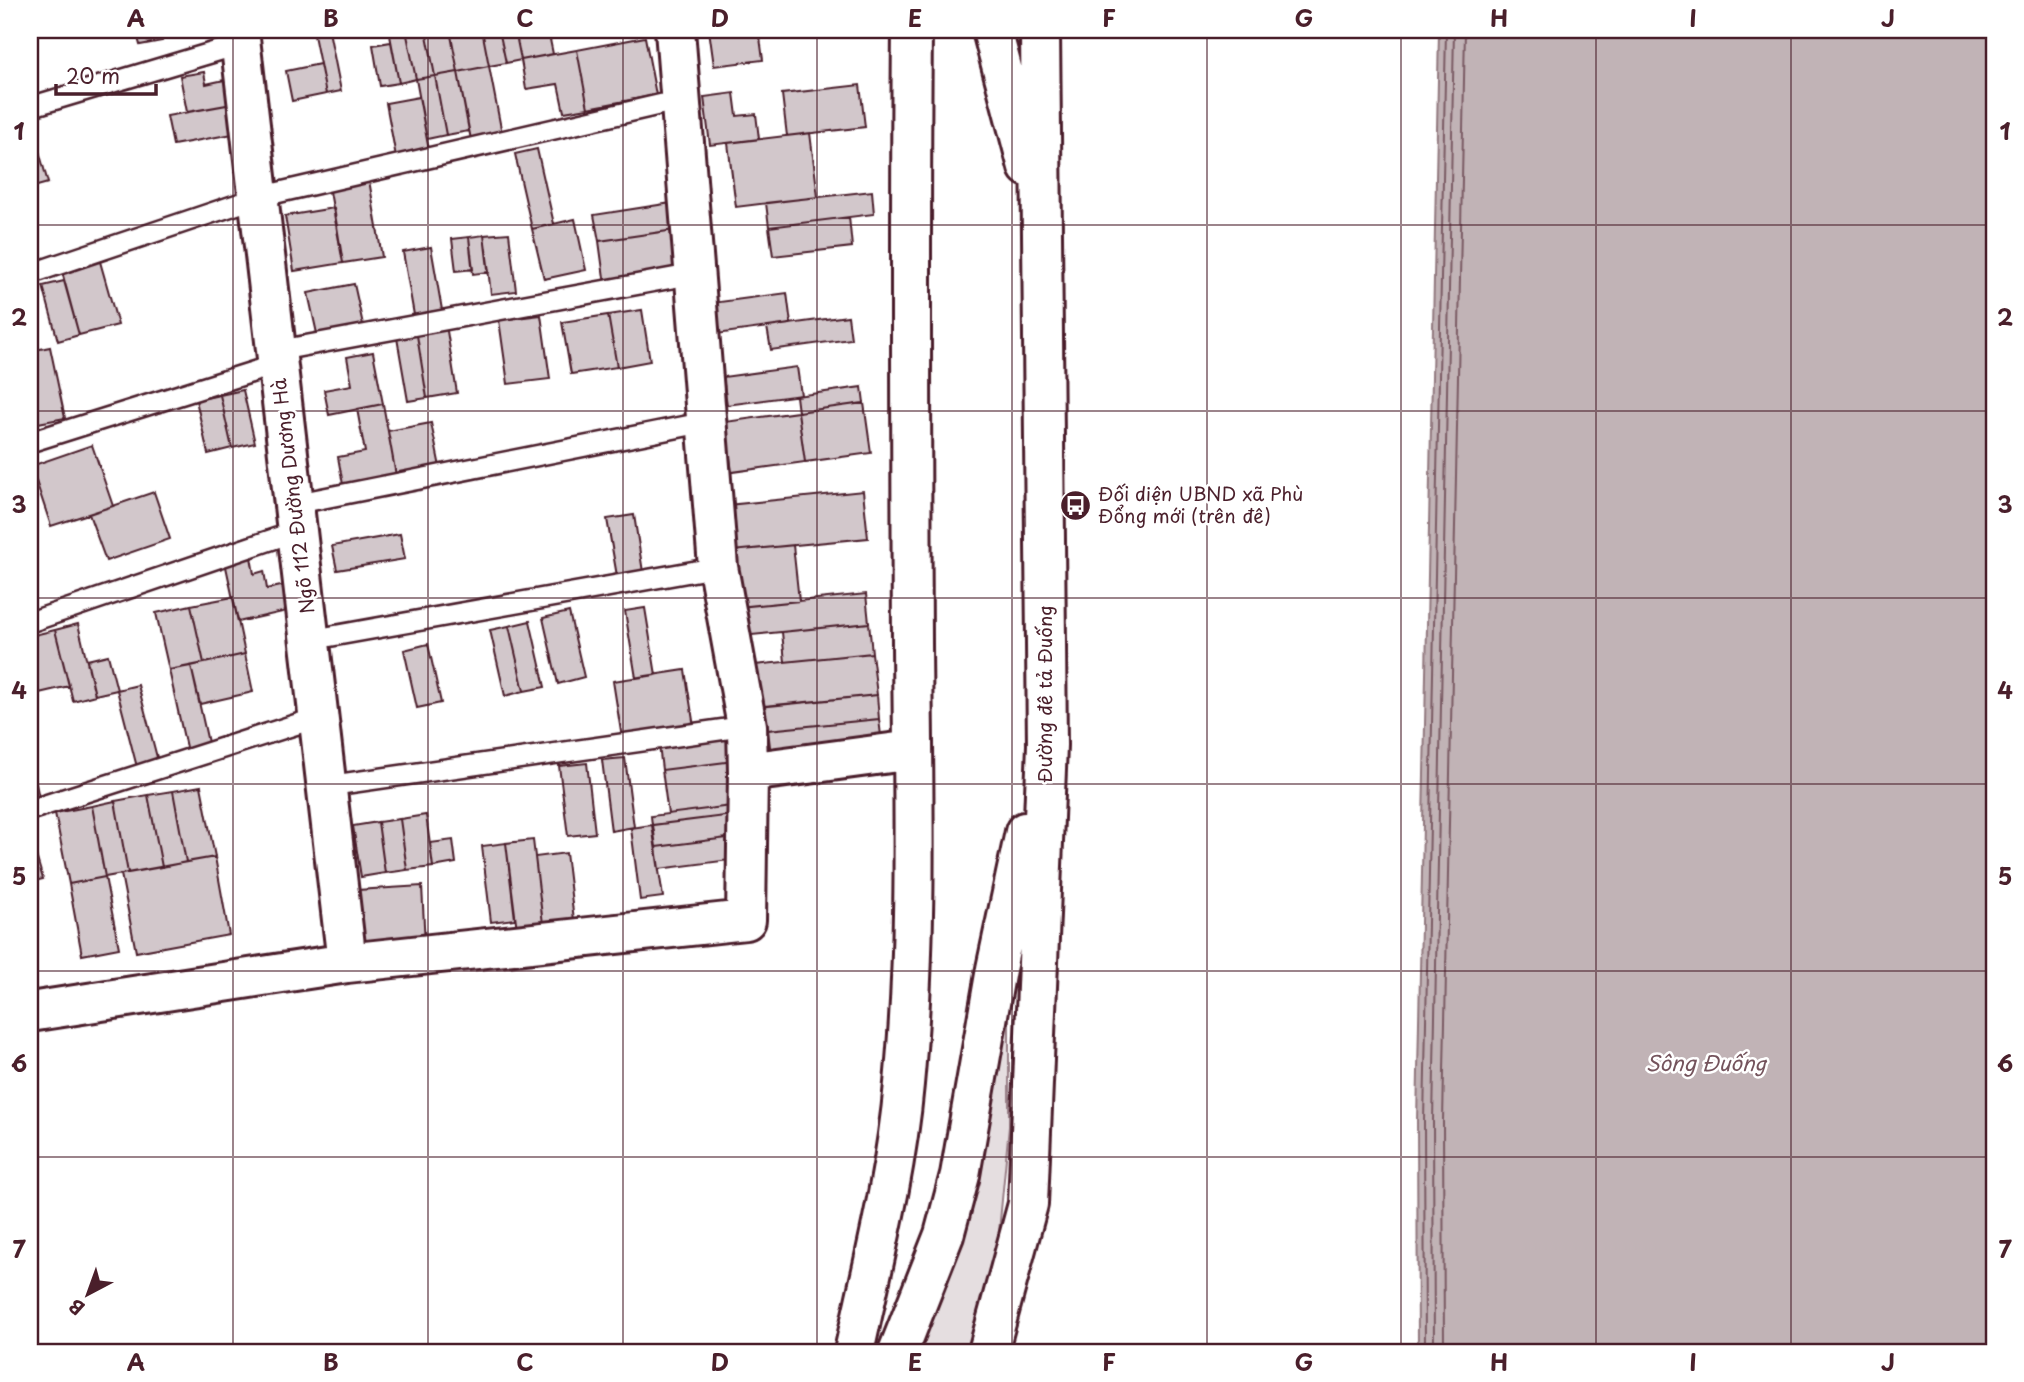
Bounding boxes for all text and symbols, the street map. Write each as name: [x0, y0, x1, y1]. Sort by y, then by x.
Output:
text: A: [127, 0, 145, 35]
text: B: [323, 0, 339, 35]
text: C: [516, 0, 534, 35]
text: D: [711, 0, 729, 35]
text: E: [908, 0, 922, 35]
text: F: [1102, 0, 1116, 35]
text: G: [1295, 0, 1313, 35]
text: H: [1490, 0, 1508, 35]
text: I: [1689, 0, 1697, 35]
text: J: [1881, 0, 1895, 35]
scale bar: [56, 52, 156, 96]
text: 20 m: [66, 59, 120, 91]
text: 1: [14, 113, 25, 148]
text: 1: [2000, 113, 2011, 148]
text: 2: [11, 299, 27, 334]
text: 2: [1997, 299, 2013, 334]
street label: Ngõ 112 Đường Dương Hà: [264, 377, 320, 615]
place label: Đối diện UBND xã Phù Đổng mới (trên đê): [1098, 479, 1303, 529]
text: 3: [11, 486, 27, 521]
text: 3: [1997, 486, 2013, 521]
bus stop icon: Đối diện UBND xã Phù Đổng mới (trên đê): [1058, 488, 1092, 522]
street label: Đường đê tả Đuống: [1030, 605, 1058, 783]
text: 4: [11, 672, 27, 707]
text: 4: [1997, 672, 2013, 707]
text: 5: [12, 858, 26, 893]
text: 5: [1998, 858, 2012, 893]
text: 6: [11, 1045, 27, 1080]
text: 6: [1997, 1045, 2013, 1080]
water label: Sông Đuống: [1646, 1046, 1768, 1078]
text: 7: [12, 1231, 26, 1266]
text: 7: [1998, 1231, 2012, 1266]
north arrow: [52, 1260, 122, 1330]
text: B: [62, 1293, 90, 1322]
text: A: [127, 1344, 145, 1379]
text: B: [323, 1344, 339, 1379]
text: C: [516, 1344, 534, 1379]
text: D: [711, 1344, 729, 1379]
text: E: [908, 1344, 922, 1379]
text: F: [1102, 1344, 1116, 1379]
text: G: [1295, 1344, 1313, 1379]
text: H: [1490, 1344, 1508, 1379]
text: I: [1689, 1344, 1697, 1379]
text: J: [1881, 1344, 1895, 1379]

